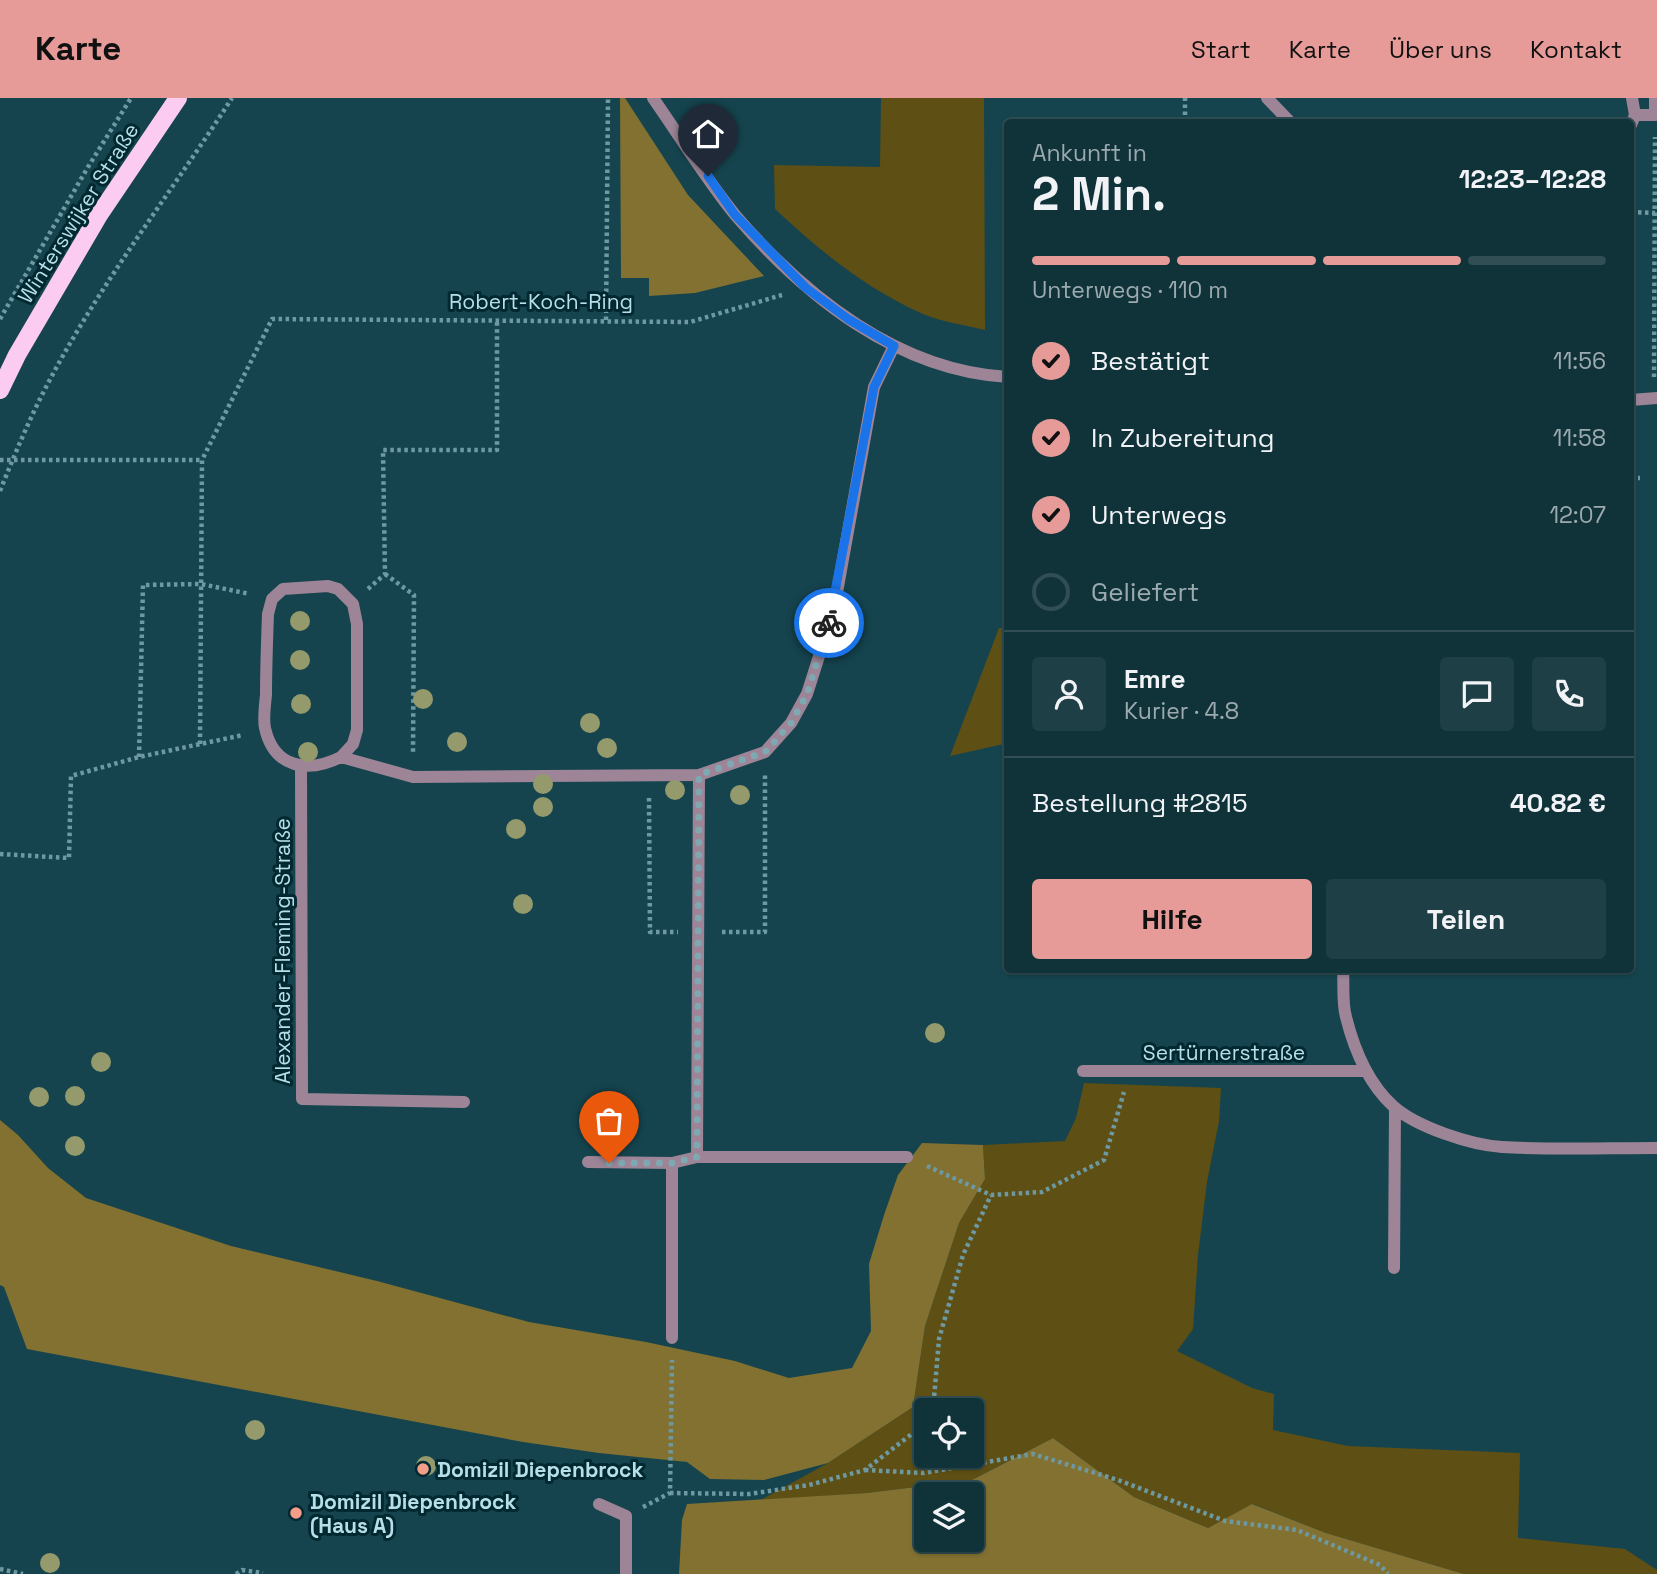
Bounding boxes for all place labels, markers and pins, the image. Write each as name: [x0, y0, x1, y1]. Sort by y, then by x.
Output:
pin: [678, 104, 738, 176]
pin: [579, 1091, 639, 1163]
place label: Domizil Diepenbrock: [437, 1456, 643, 1483]
marker: Domizil Diepenbrock: [415, 1461, 431, 1477]
place label: Domizil Diepenbrock (Haus A): [310, 1488, 516, 1539]
marker: Domizil Diepenbrock (Haus A): [288, 1505, 304, 1521]

